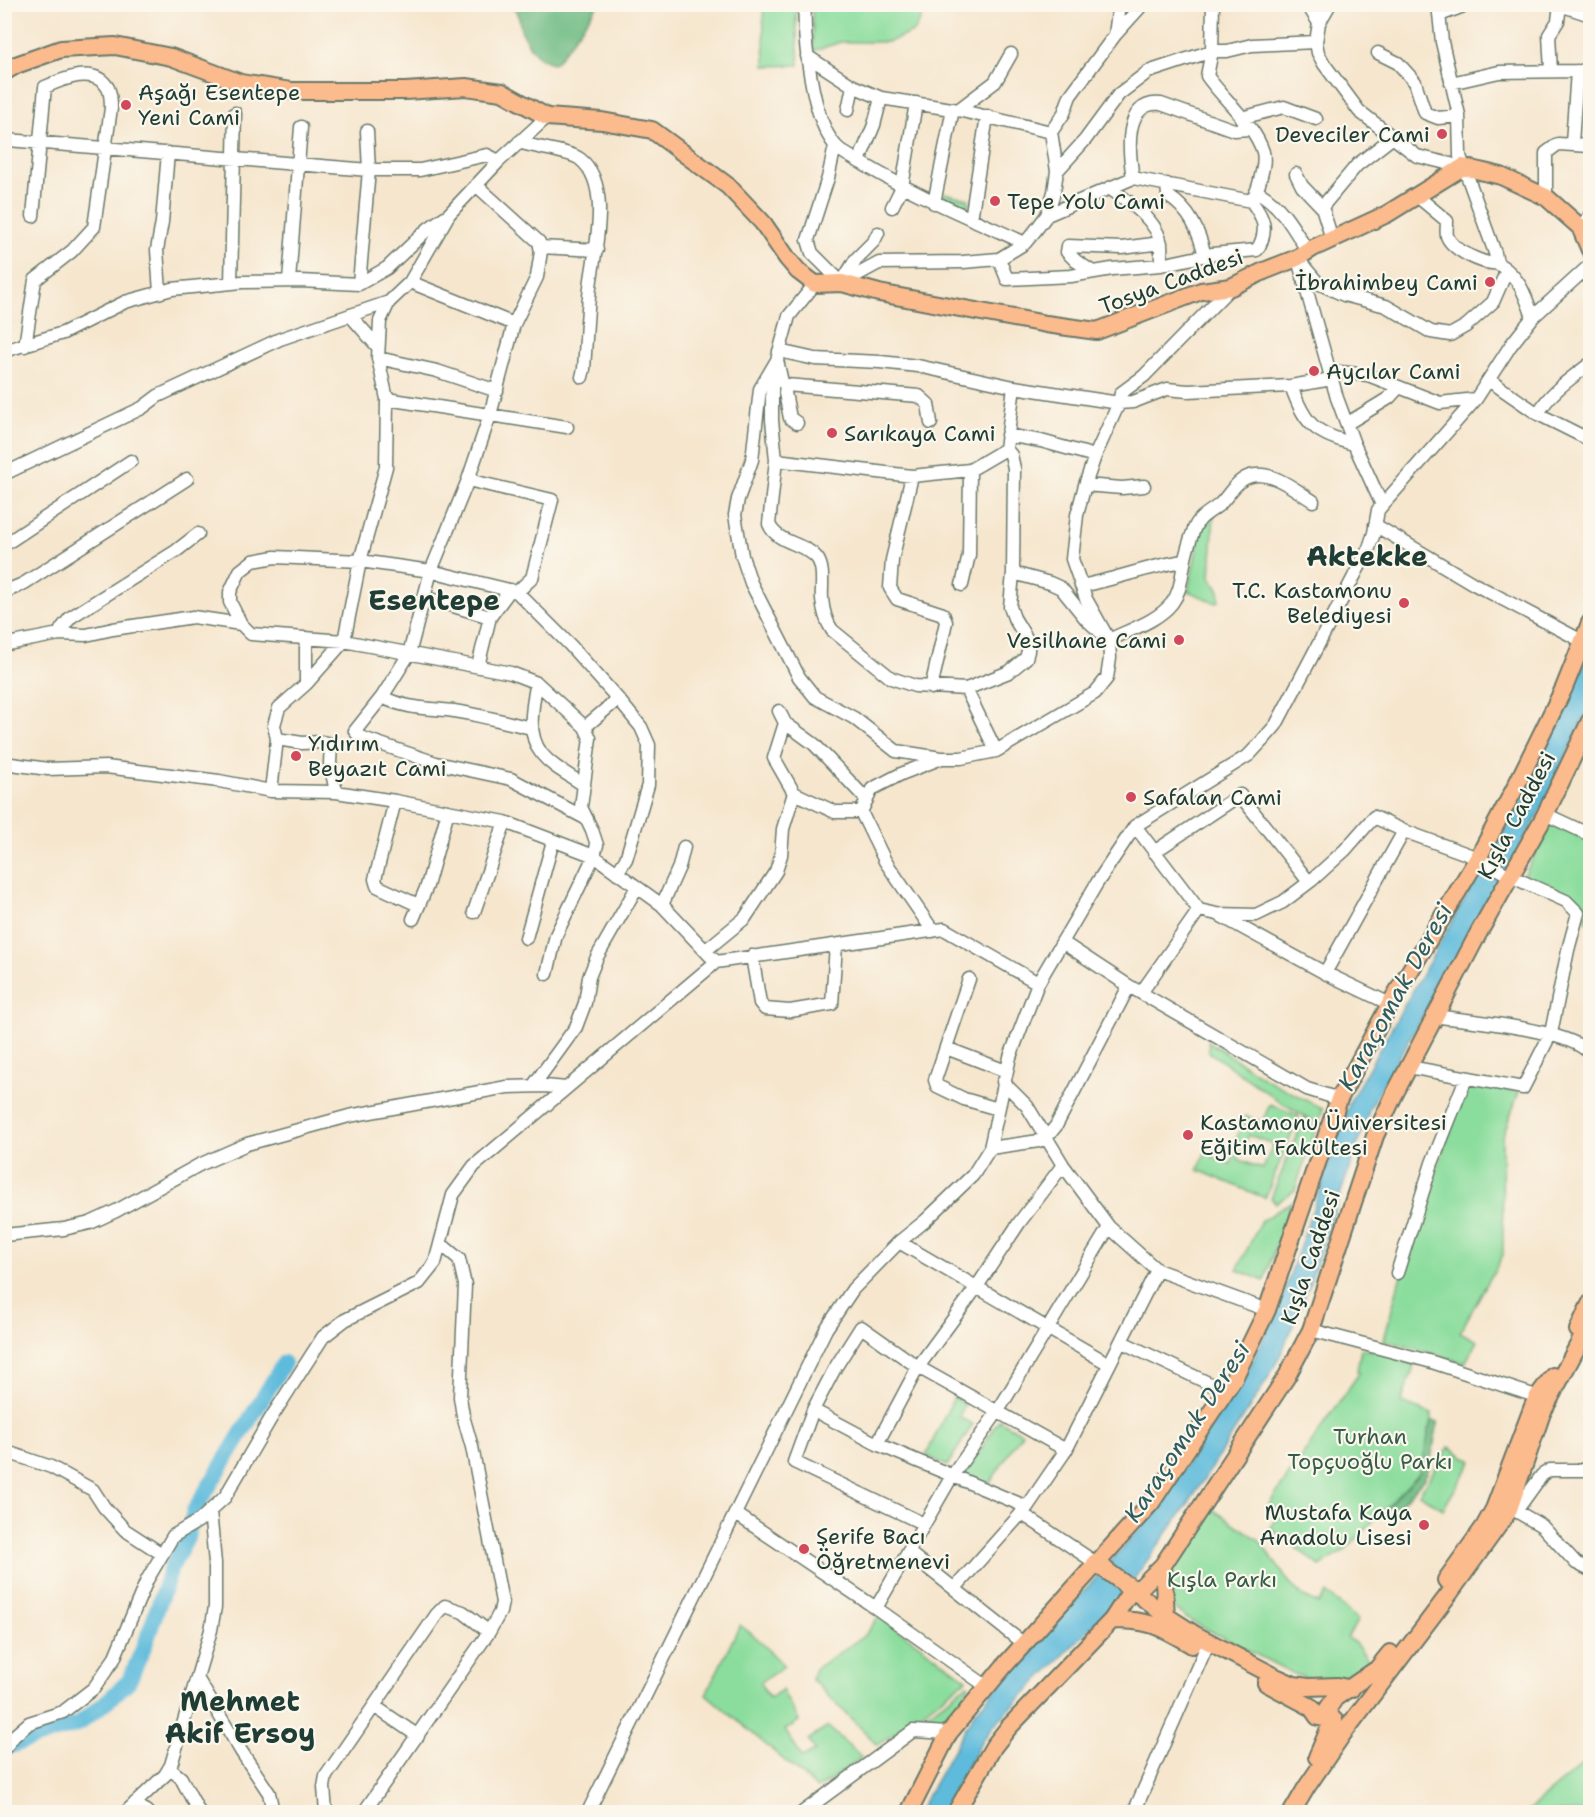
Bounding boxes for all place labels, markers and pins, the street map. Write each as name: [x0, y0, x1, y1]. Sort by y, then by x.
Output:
place label: Aşağı Esentepe Yeni Cami: [138, 78, 300, 132]
marker: Aşağı Esentepe Yeni Cami: [119, 98, 133, 112]
place label: Deveciler Cami: [1275, 120, 1430, 149]
marker: Deveciler Cami: [1435, 127, 1449, 141]
place label: Tepe Yolu Cami: [1007, 187, 1165, 216]
marker: Tepe Yolu Cami: [988, 194, 1002, 208]
place label: İbrahimbey Cami: [1295, 268, 1478, 297]
marker: İbrahimbey Cami: [1483, 275, 1497, 289]
place label: Aycılar Cami: [1326, 357, 1461, 386]
marker: Aycılar Cami: [1307, 364, 1321, 378]
place label: Sarıkaya Cami: [844, 419, 996, 448]
marker: Sarıkaya Cami: [825, 426, 839, 440]
place label: T.C. Kastamonu Belediyesi: [1232, 576, 1392, 630]
marker: T.C. Kastamonu Belediyesi: [1397, 596, 1411, 610]
place label: Vesilhane Cami: [1006, 626, 1167, 655]
marker: Vesilhane Cami: [1172, 633, 1186, 647]
place label: Yıdırım Beyazıt Cami: [308, 729, 447, 783]
marker: Yıdırım Beyazıt Cami: [289, 749, 303, 763]
place label: Safalan Cami: [1143, 783, 1282, 812]
marker: Safalan Cami: [1124, 790, 1138, 804]
place label: Kastamonu Üniversitesi Eğitim Fakültesi: [1200, 1108, 1447, 1162]
marker: Kastamonu Üniversitesi Eğitim Fakültesi: [1181, 1128, 1195, 1142]
place label: Mustafa Kaya Anadolu Lisesi: [1259, 1498, 1412, 1552]
marker: Mustafa Kaya Anadolu Lisesi: [1417, 1518, 1431, 1532]
place label: Şerife Bacı Öğretmenevi: [816, 1522, 950, 1576]
marker: Şerife Bacı Öğretmenevi: [797, 1542, 811, 1556]

